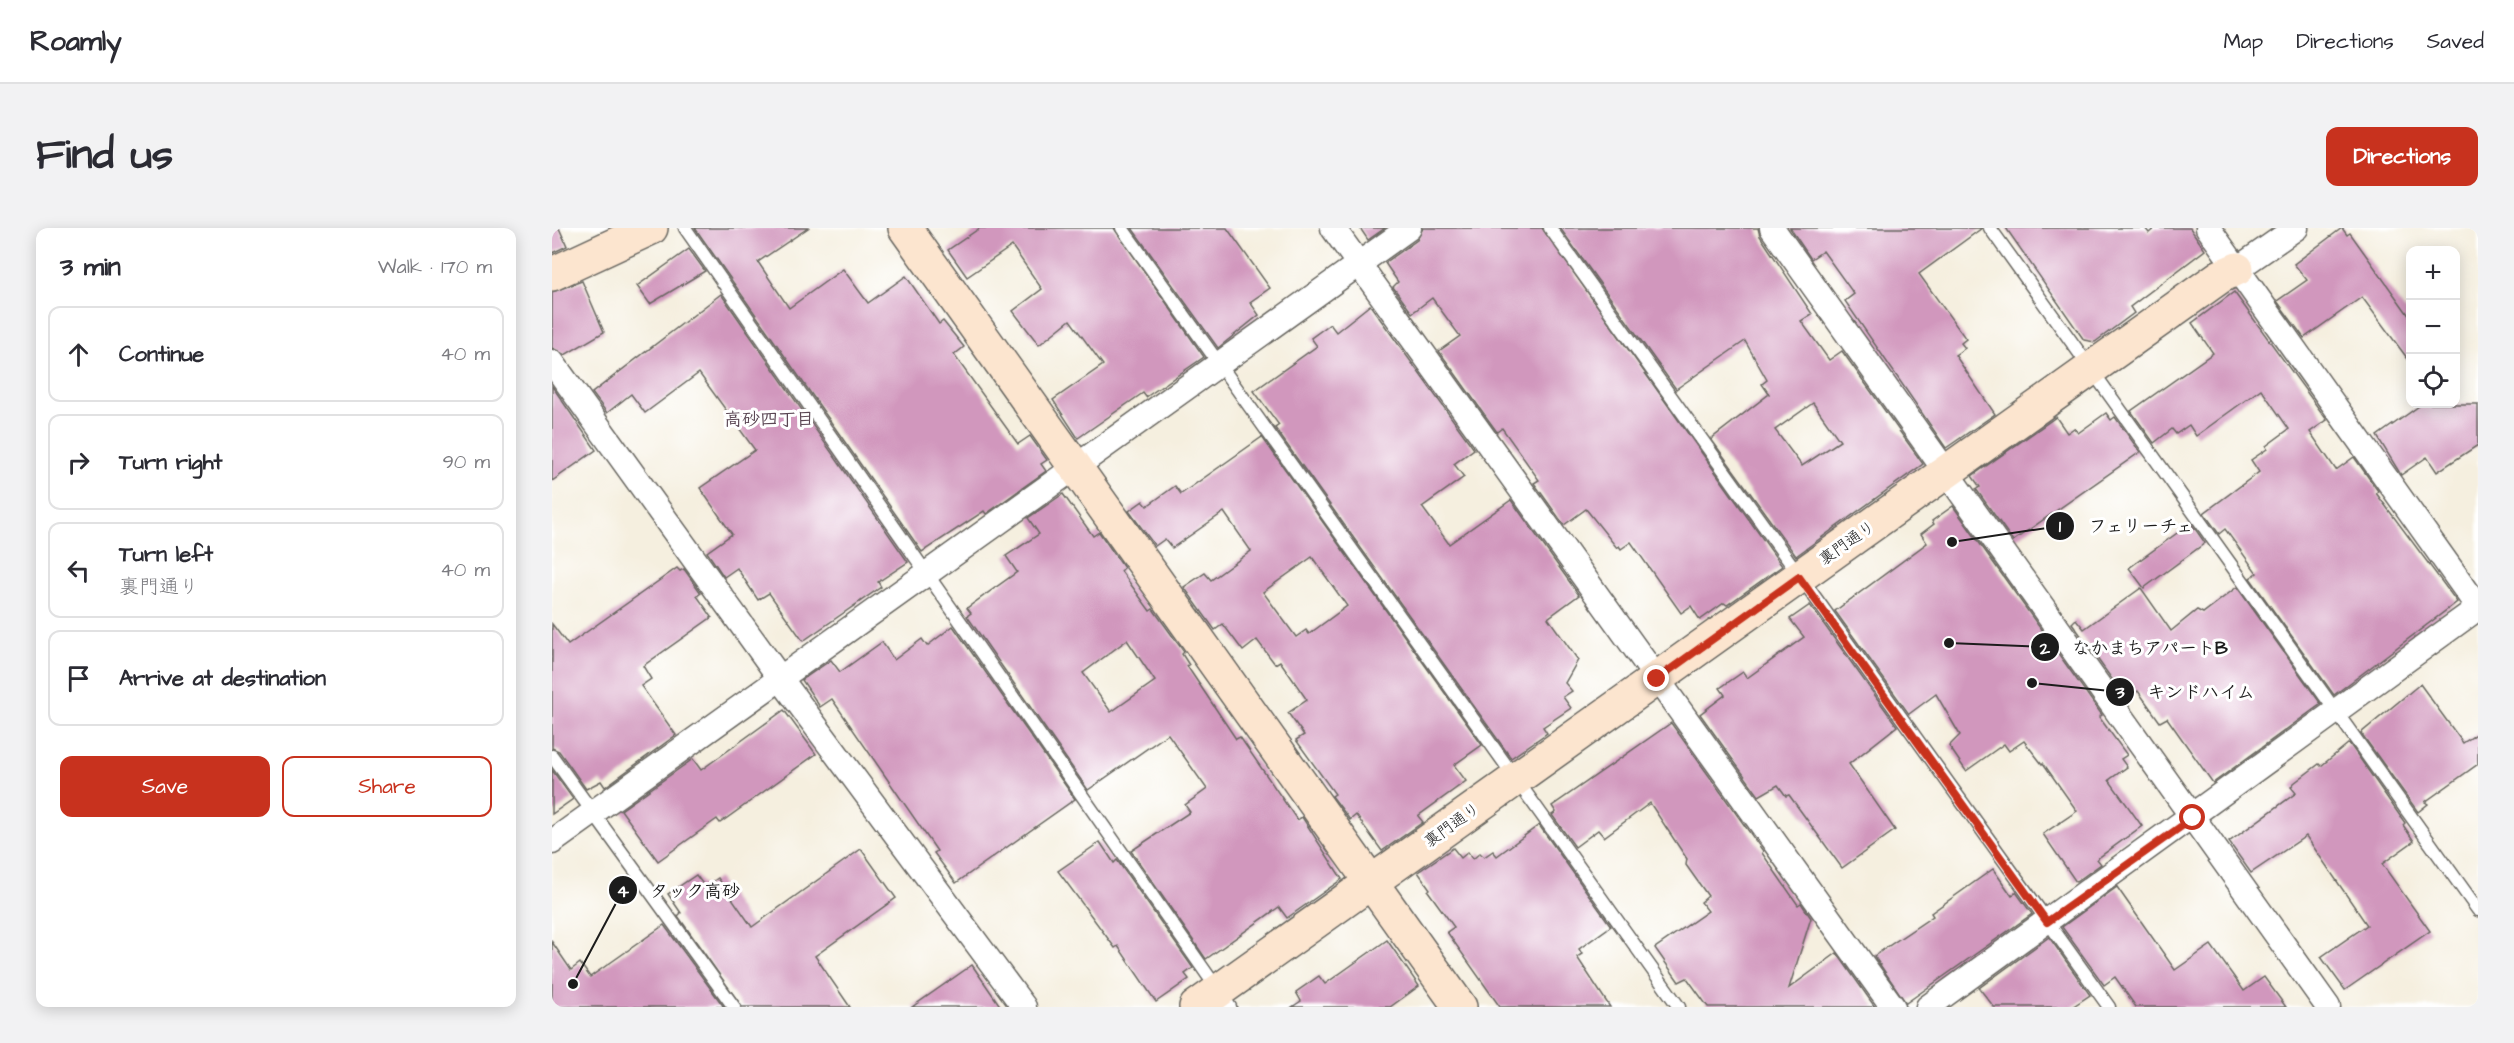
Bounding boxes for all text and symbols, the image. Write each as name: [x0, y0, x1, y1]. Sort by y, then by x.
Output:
text: Roamly: [30, 22, 122, 61]
text: Map: [2223, 27, 2263, 56]
text: Directions: [2296, 27, 2394, 56]
text: Saved: [2427, 27, 2484, 56]
text: Find us: [36, 127, 173, 185]
button: Directions: [2326, 127, 2478, 186]
map controls: [2406, 246, 2460, 408]
button: +: [2406, 246, 2460, 300]
text: 3 min: [60, 249, 121, 285]
text: Walk · 170 m: [378, 253, 492, 281]
button: −: [2406, 300, 2460, 354]
icon: ahead: [62, 338, 95, 371]
text: Continue: [119, 339, 204, 370]
text: 40 m: [440, 340, 490, 368]
button: locate: [2406, 354, 2460, 408]
district label: 高砂四丁目: [724, 407, 814, 432]
icon: right: [62, 446, 95, 479]
text: Turn right: [119, 447, 222, 478]
text: 90 m: [442, 448, 490, 476]
callout: フェリーチェ: [2045, 508, 2207, 544]
text: 1: [2059, 514, 2062, 539]
text: フェリーチェ: [2089, 514, 2193, 539]
street label: 裏門通り: [1814, 516, 1880, 570]
text: Turn left: [119, 539, 213, 570]
icon: left: [62, 554, 95, 587]
text: 40 m: [440, 556, 490, 584]
text: 裏門通り: [119, 573, 199, 601]
callout: なかまちアパートB: [2030, 629, 2241, 665]
text: 2: [2039, 636, 2051, 661]
text: なかまちアパートB: [2072, 636, 2228, 661]
icon: arrive: [62, 662, 95, 695]
text: Arrive at destination: [119, 663, 326, 694]
route end: [1643, 665, 1669, 691]
callout: キンドハイム: [2105, 674, 2267, 710]
text: 3: [2114, 680, 2125, 705]
text: キンドハイム: [2147, 680, 2255, 705]
button: Save: [60, 756, 270, 817]
button: Share: [282, 756, 492, 817]
street label: 裏門通り: [1420, 797, 1484, 853]
route start: [2179, 804, 2205, 830]
callout: タック高砂: [608, 872, 752, 908]
text: 4: [617, 879, 630, 904]
text: タック高砂: [650, 879, 740, 904]

